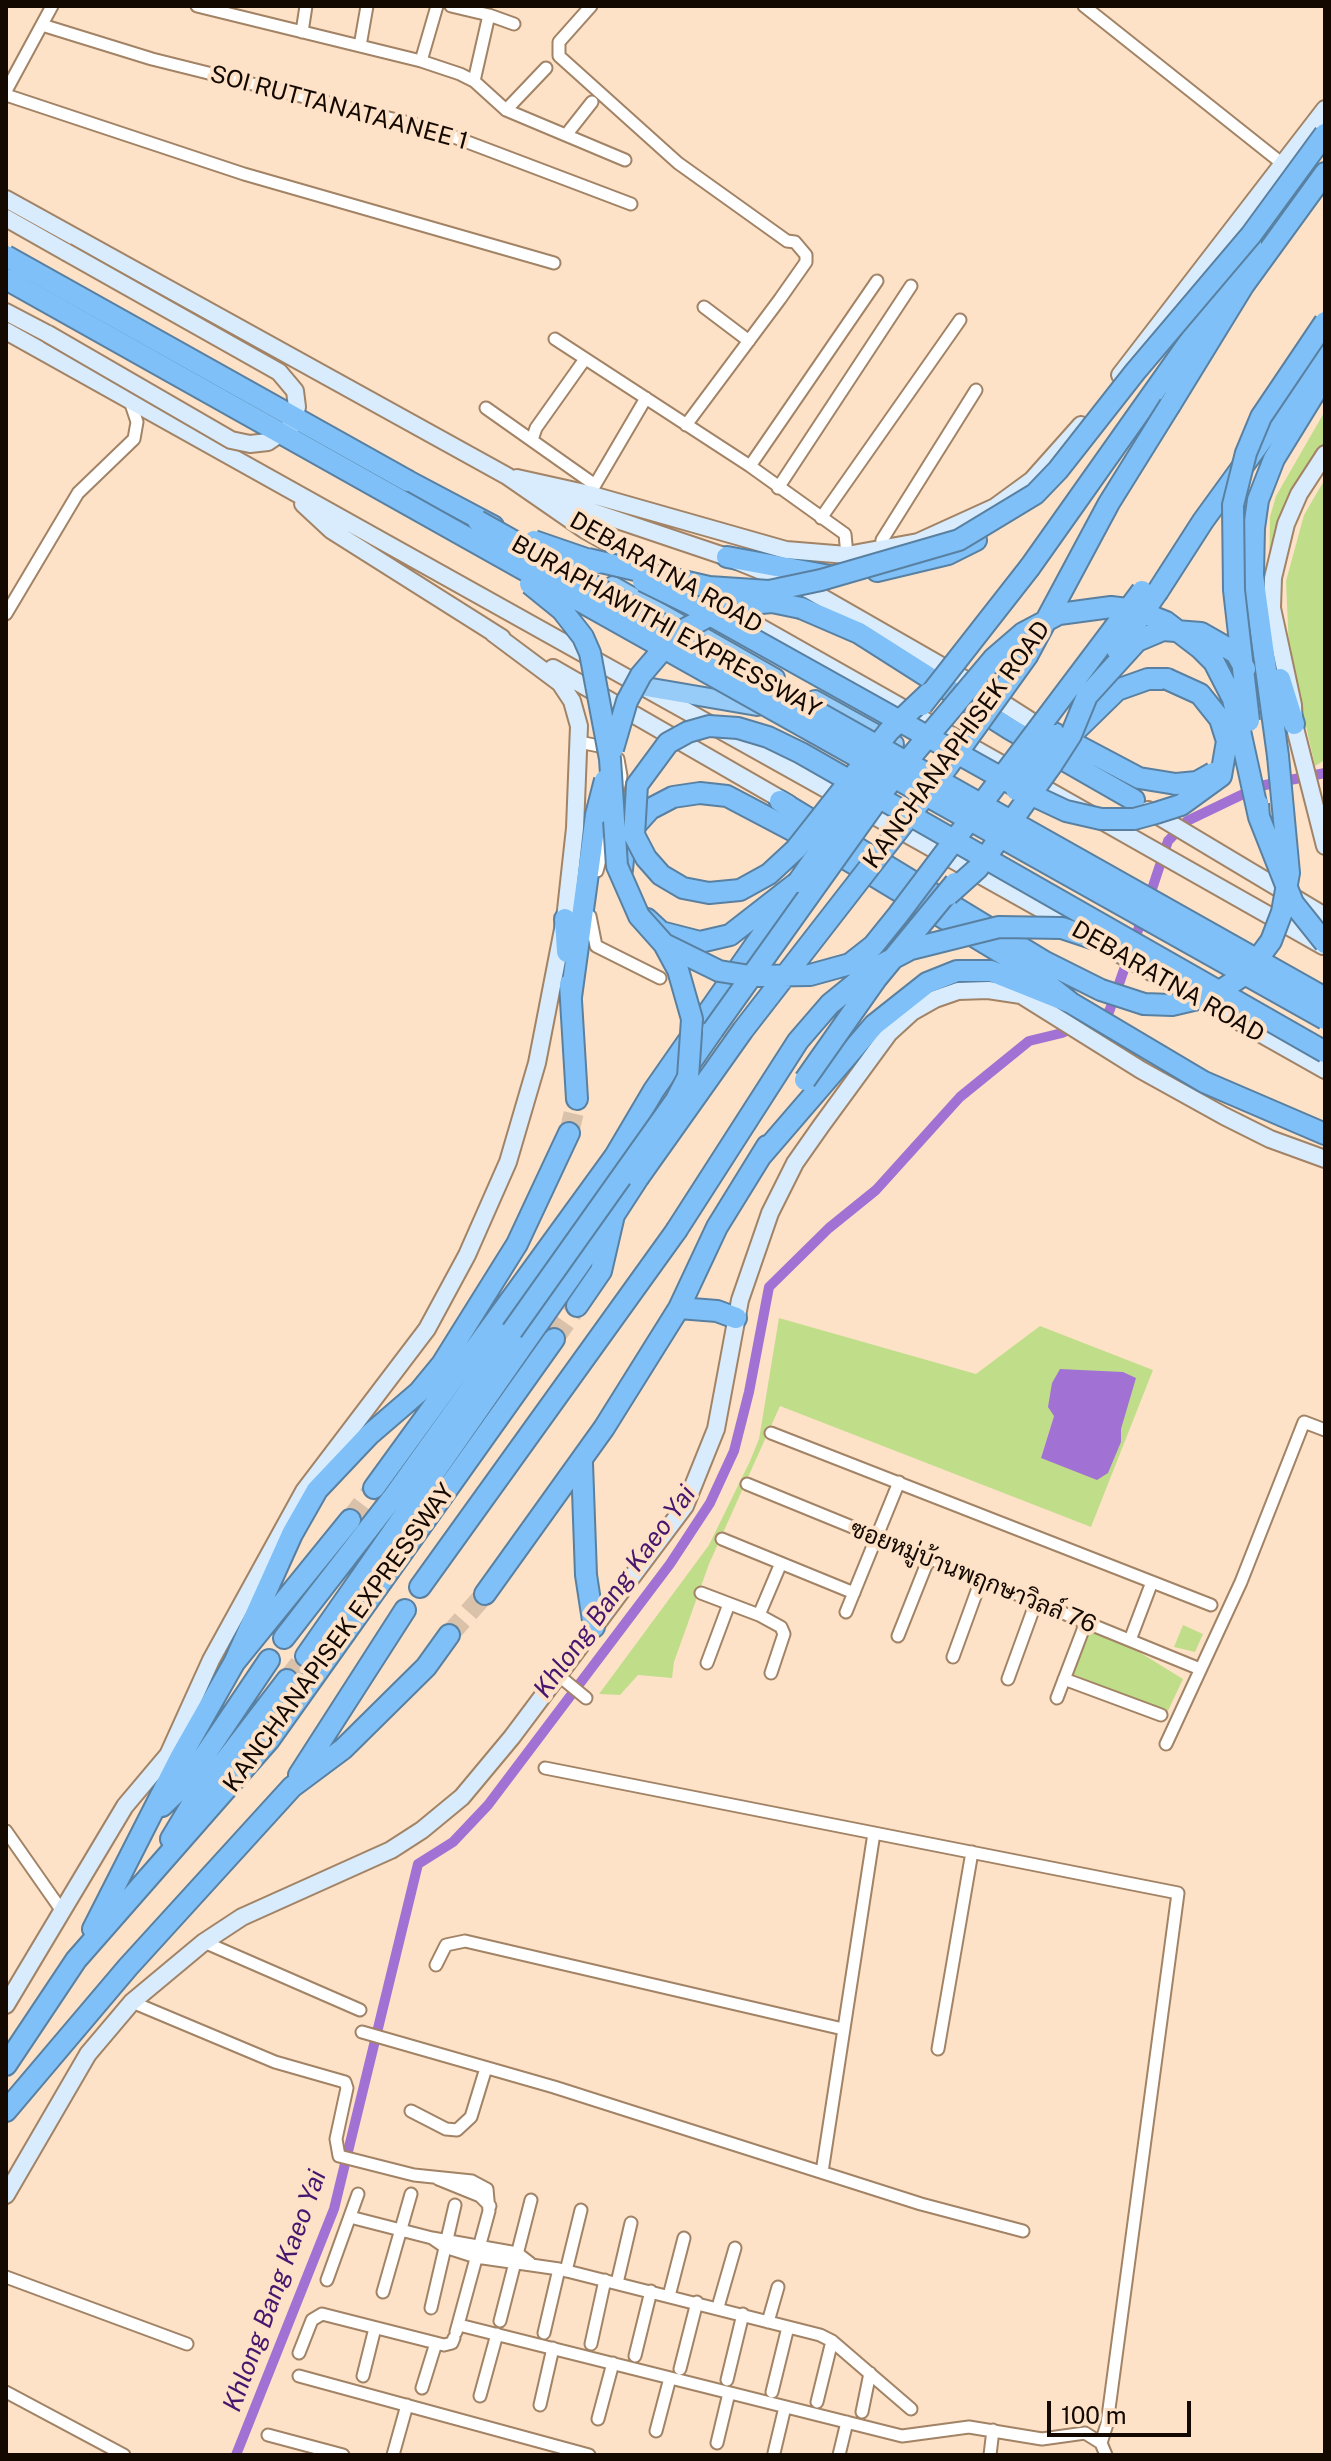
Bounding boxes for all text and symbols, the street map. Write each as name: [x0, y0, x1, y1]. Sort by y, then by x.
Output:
street label: SOI RUTTANATAANEE 1: [207, 60, 471, 156]
street label: DEBARATNA ROAD: [565, 506, 767, 640]
street label: BURAPHAWITHI EXPRESSWAY: [506, 530, 826, 724]
street label: KANCHANAPHISEK ROAD: [857, 616, 1057, 874]
street label: DEBARATNA ROAD: [1067, 915, 1269, 1049]
street label: KANCHANAPISEK EXPRESSWAY: [217, 1478, 461, 1798]
water label: Khlong Bang Kaeo Yai: [527, 1480, 703, 1704]
street label: ซอยหมู่บ้านพฤกษาวิลล์ 76: [846, 1514, 1100, 1640]
water label: Khlong Bang Kaeo Yai: [217, 2166, 333, 2416]
scale bar: [1051, 2385, 1195, 2435]
text: 100 m: [1061, 2401, 1127, 2429]

